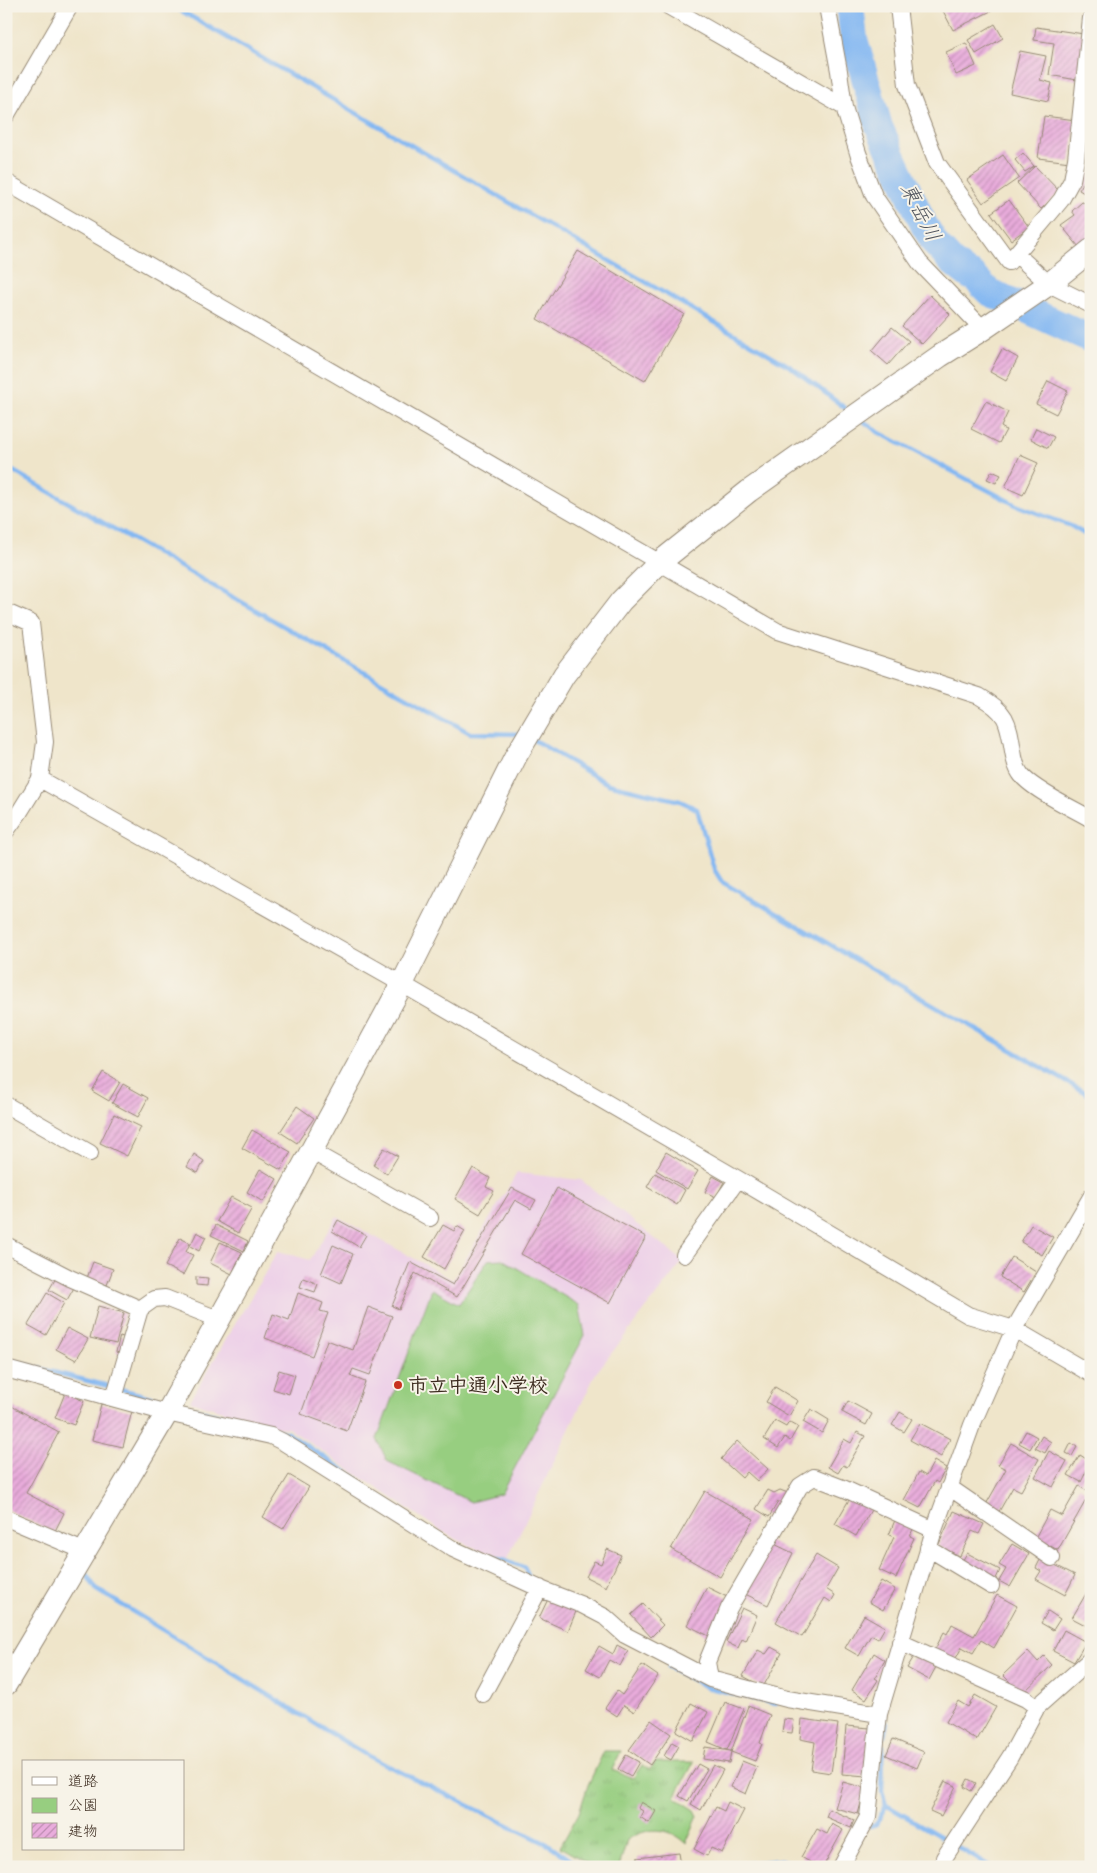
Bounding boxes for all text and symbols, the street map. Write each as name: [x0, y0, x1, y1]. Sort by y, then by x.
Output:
water label: 東岳川: [892, 178, 947, 248]
place label: 市立中通小学校: [408, 1373, 548, 1402]
marker: 市立中通小学校: [392, 1379, 404, 1391]
legend: [22, 1760, 185, 1850]
text: 道路: [68, 1771, 98, 1793]
text: 公園: [68, 1795, 98, 1817]
text: 建物: [68, 1821, 98, 1843]

